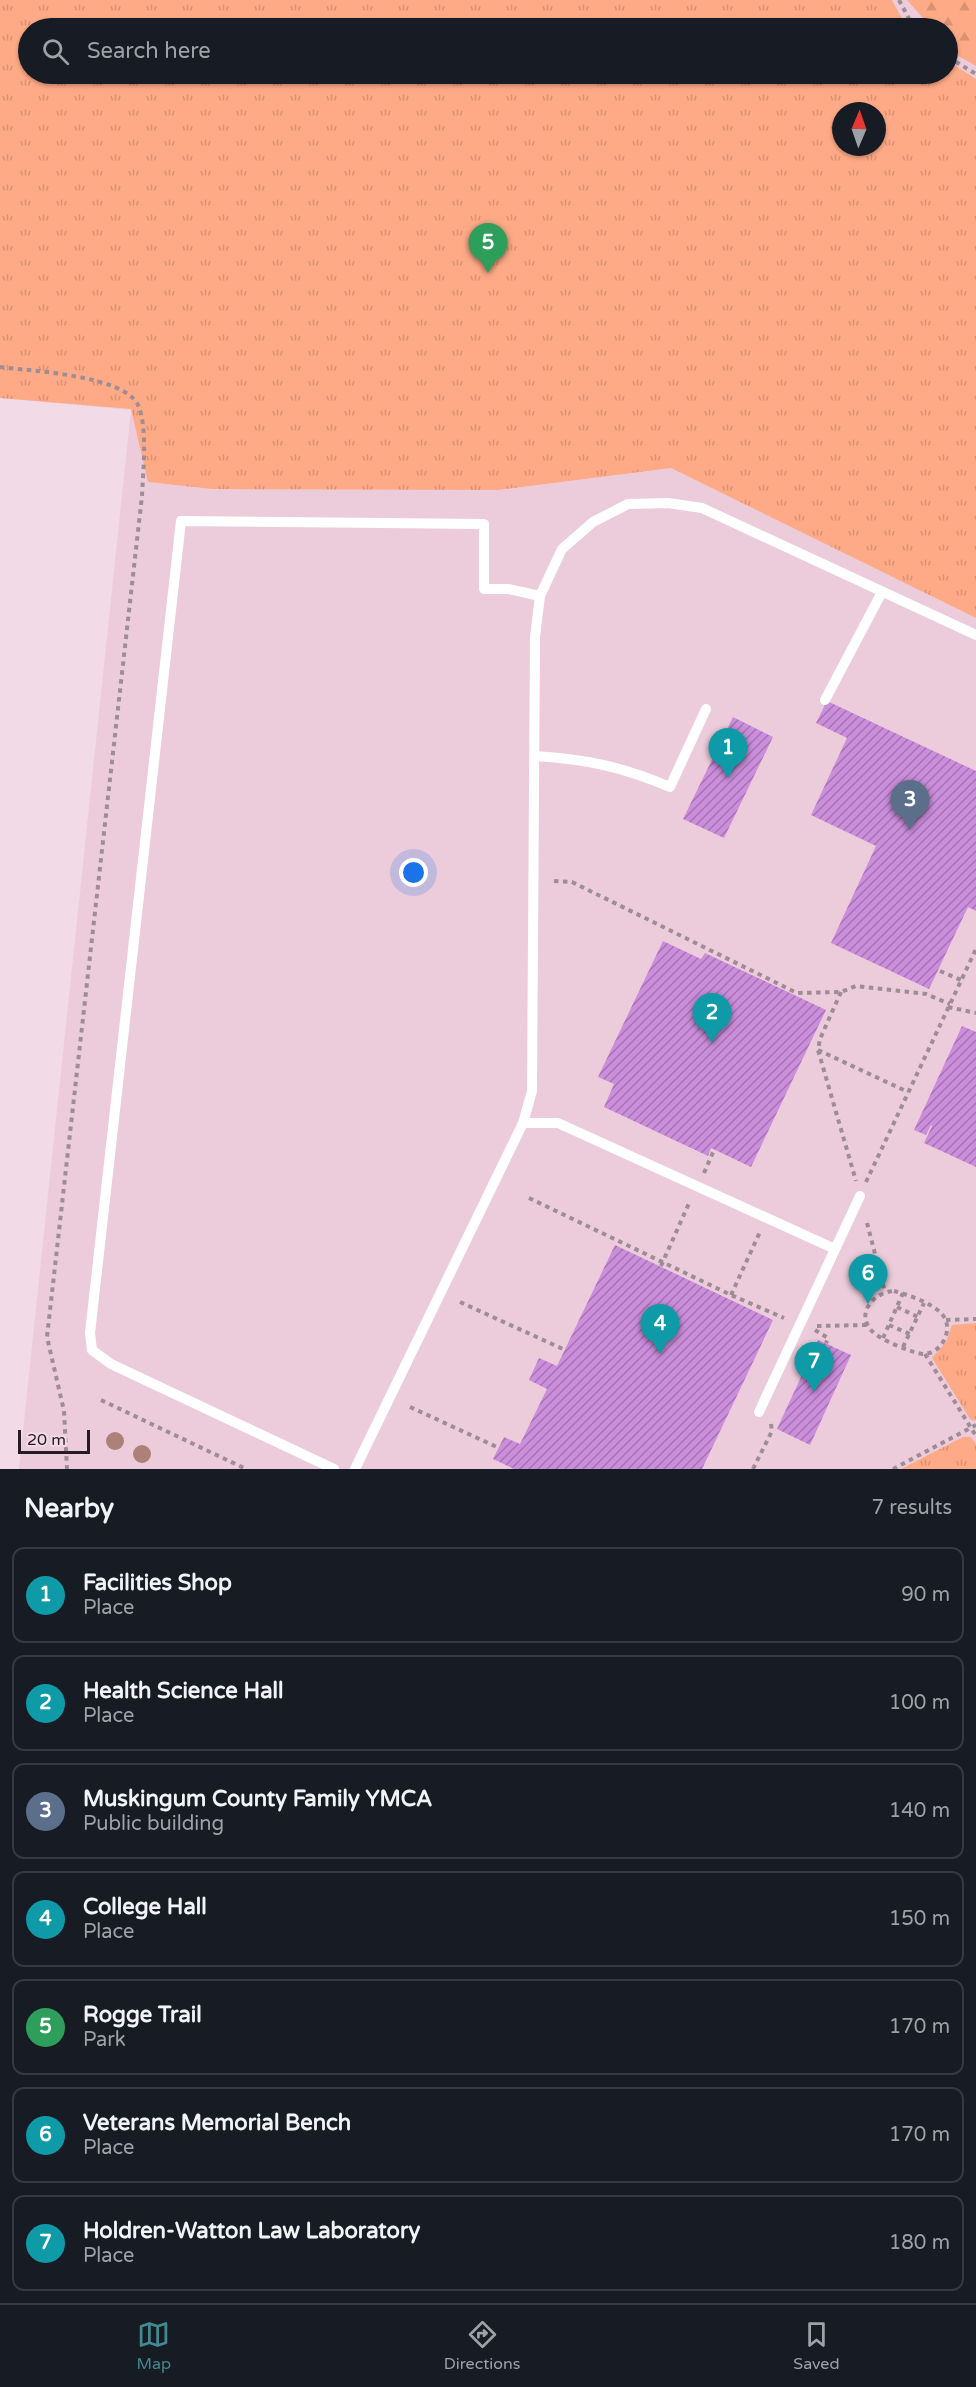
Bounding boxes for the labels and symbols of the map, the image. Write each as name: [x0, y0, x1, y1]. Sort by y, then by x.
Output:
north arrow: [832, 102, 886, 156]
pin: 5: [468, 224, 508, 273]
pin: 1: [708, 728, 748, 778]
pin: 3: [890, 780, 930, 830]
your location: [399, 858, 428, 887]
pin: 2: [692, 994, 732, 1043]
pin: 6: [848, 1254, 888, 1304]
pin: 4: [640, 1304, 680, 1354]
pin: 7: [794, 1342, 834, 1392]
scale bar: [18, 1427, 90, 1454]

